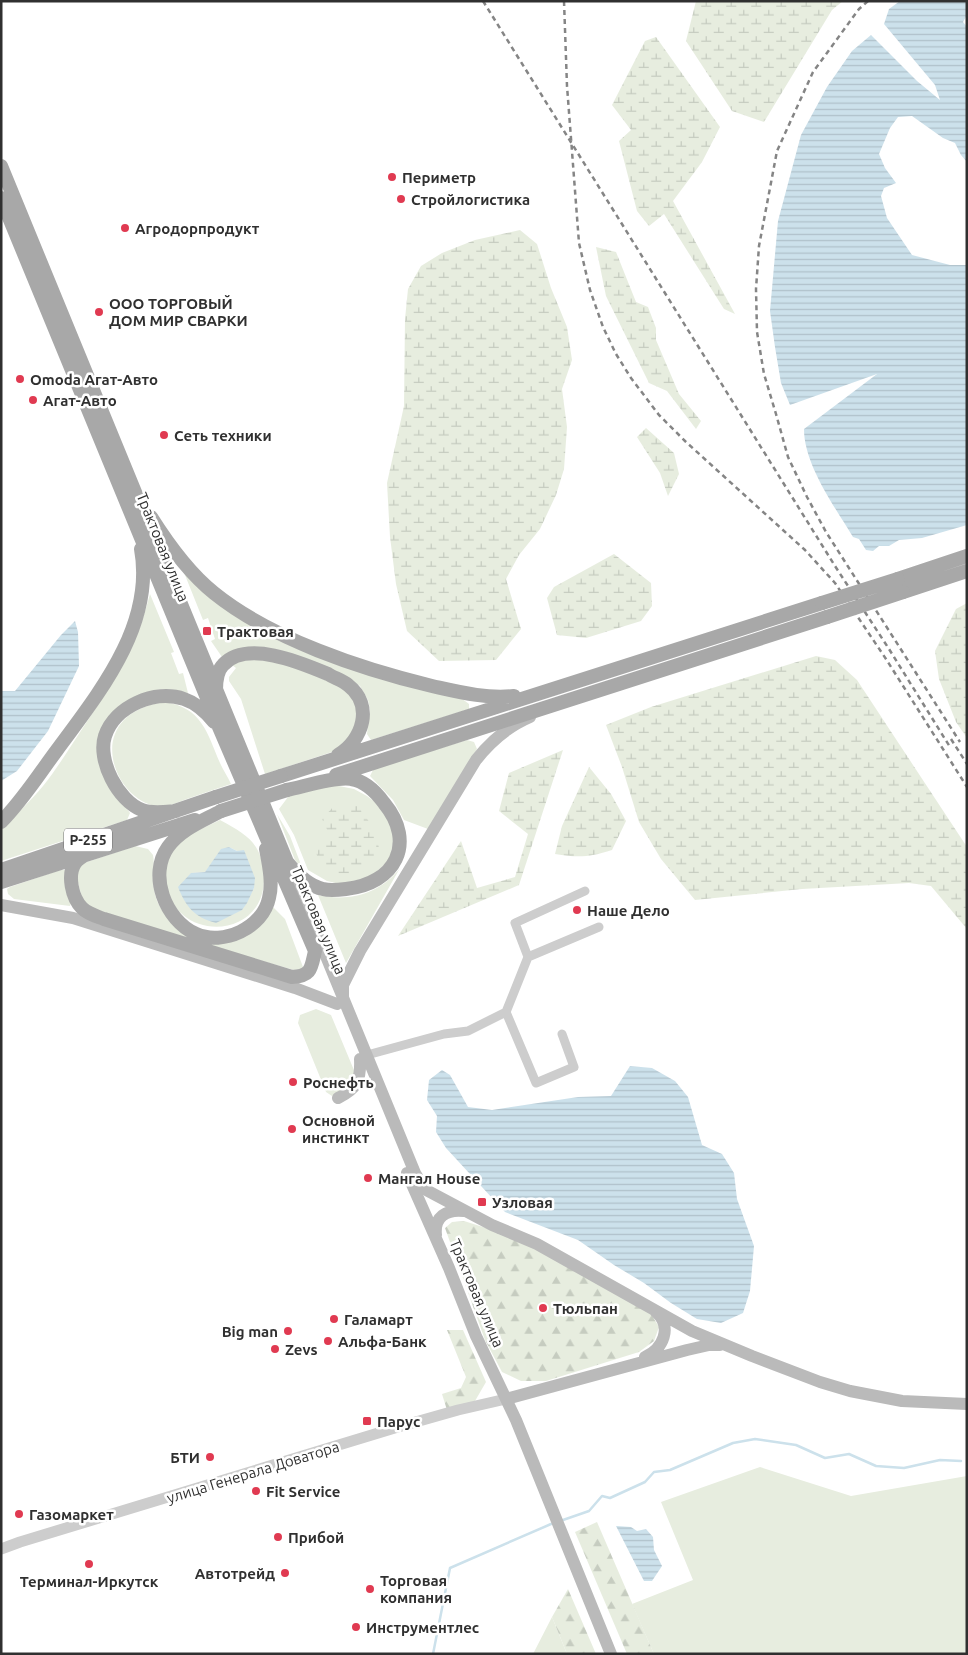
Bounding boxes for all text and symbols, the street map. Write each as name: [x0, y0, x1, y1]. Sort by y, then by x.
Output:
place label: Периметр: [402, 169, 476, 186]
marker: Периметр: [386, 171, 398, 183]
place label: Стройлогистика: [411, 191, 530, 208]
marker: Стройлогистика: [395, 193, 407, 205]
place label: Агродорпродукт: [135, 220, 260, 237]
marker: Агродорпродукт: [119, 222, 131, 234]
place label: ООО ТОРГОВЫЙ ДОМ МИР СВАРКИ: [109, 294, 248, 329]
marker: ООО ТОРГОВЫЙ ДОМ МИР СВАРКИ: [93, 306, 105, 318]
place label: Omoda Агат-Авто: [30, 371, 158, 388]
marker: Omoda Агат-Авто: [14, 373, 26, 385]
place label: Агат-Авто: [43, 392, 117, 409]
marker: Агат-Авто: [27, 394, 39, 406]
place label: Сеть техники: [174, 427, 272, 444]
marker: Сеть техники: [158, 429, 170, 441]
street label: Трактовая улица: [133, 490, 193, 604]
place label: Трактовая: [217, 623, 294, 640]
marker: Трактовая: [201, 625, 213, 637]
road number: Р-255: [64, 828, 112, 852]
street label: Трактовая улица: [288, 863, 350, 977]
place label: Наше Дело: [587, 902, 670, 919]
marker: Наше Дело: [571, 904, 583, 916]
place label: Роснефть: [303, 1074, 374, 1091]
marker: Роснефть: [287, 1076, 299, 1088]
place label: Основной инстинкт: [302, 1112, 375, 1146]
marker: Основной инстинкт: [286, 1123, 298, 1135]
place label: Мангал House: [378, 1170, 480, 1187]
marker: Мангал House: [362, 1172, 374, 1184]
place label: Узловая: [492, 1194, 553, 1211]
marker: Узловая: [476, 1196, 488, 1208]
street label: Трактовая улица: [446, 1236, 508, 1350]
place label: Тюльпан: [553, 1300, 618, 1317]
marker: Тюльпан: [537, 1302, 549, 1314]
place label: Галамарт: [344, 1311, 413, 1328]
marker: Галамарт: [328, 1313, 340, 1325]
place label: Big man: [222, 1323, 278, 1340]
marker: Big man: [282, 1325, 294, 1337]
place label: Альфа-Банк: [338, 1333, 427, 1350]
marker: Альфа-Банк: [322, 1335, 334, 1347]
place label: Zevs: [285, 1341, 318, 1358]
marker: Zevs: [269, 1343, 281, 1355]
place label: Парус: [377, 1413, 420, 1430]
marker: Парус: [361, 1415, 373, 1427]
street label: улица Генерала Доватора: [165, 1438, 341, 1506]
place label: БТИ: [170, 1449, 200, 1466]
marker: БТИ: [204, 1451, 216, 1463]
place label: Fit Service: [266, 1483, 340, 1500]
marker: Fit Service: [250, 1485, 262, 1497]
place label: Газомаркет: [29, 1506, 114, 1523]
marker: Газомаркет: [13, 1508, 25, 1520]
place label: Прибой: [288, 1529, 344, 1546]
marker: Прибой: [272, 1531, 284, 1543]
marker: Терминал-Иркутск: [83, 1558, 95, 1570]
place label: Автотрейд: [195, 1565, 275, 1582]
marker: Автотрейд: [279, 1567, 291, 1579]
place label: Торговая компания: [380, 1572, 452, 1606]
place label: Терминал-Иркутск: [20, 1573, 159, 1590]
marker: Торговая компания: [364, 1583, 376, 1595]
place label: Инструментлес: [366, 1619, 479, 1636]
marker: Инструментлес: [350, 1621, 362, 1633]

